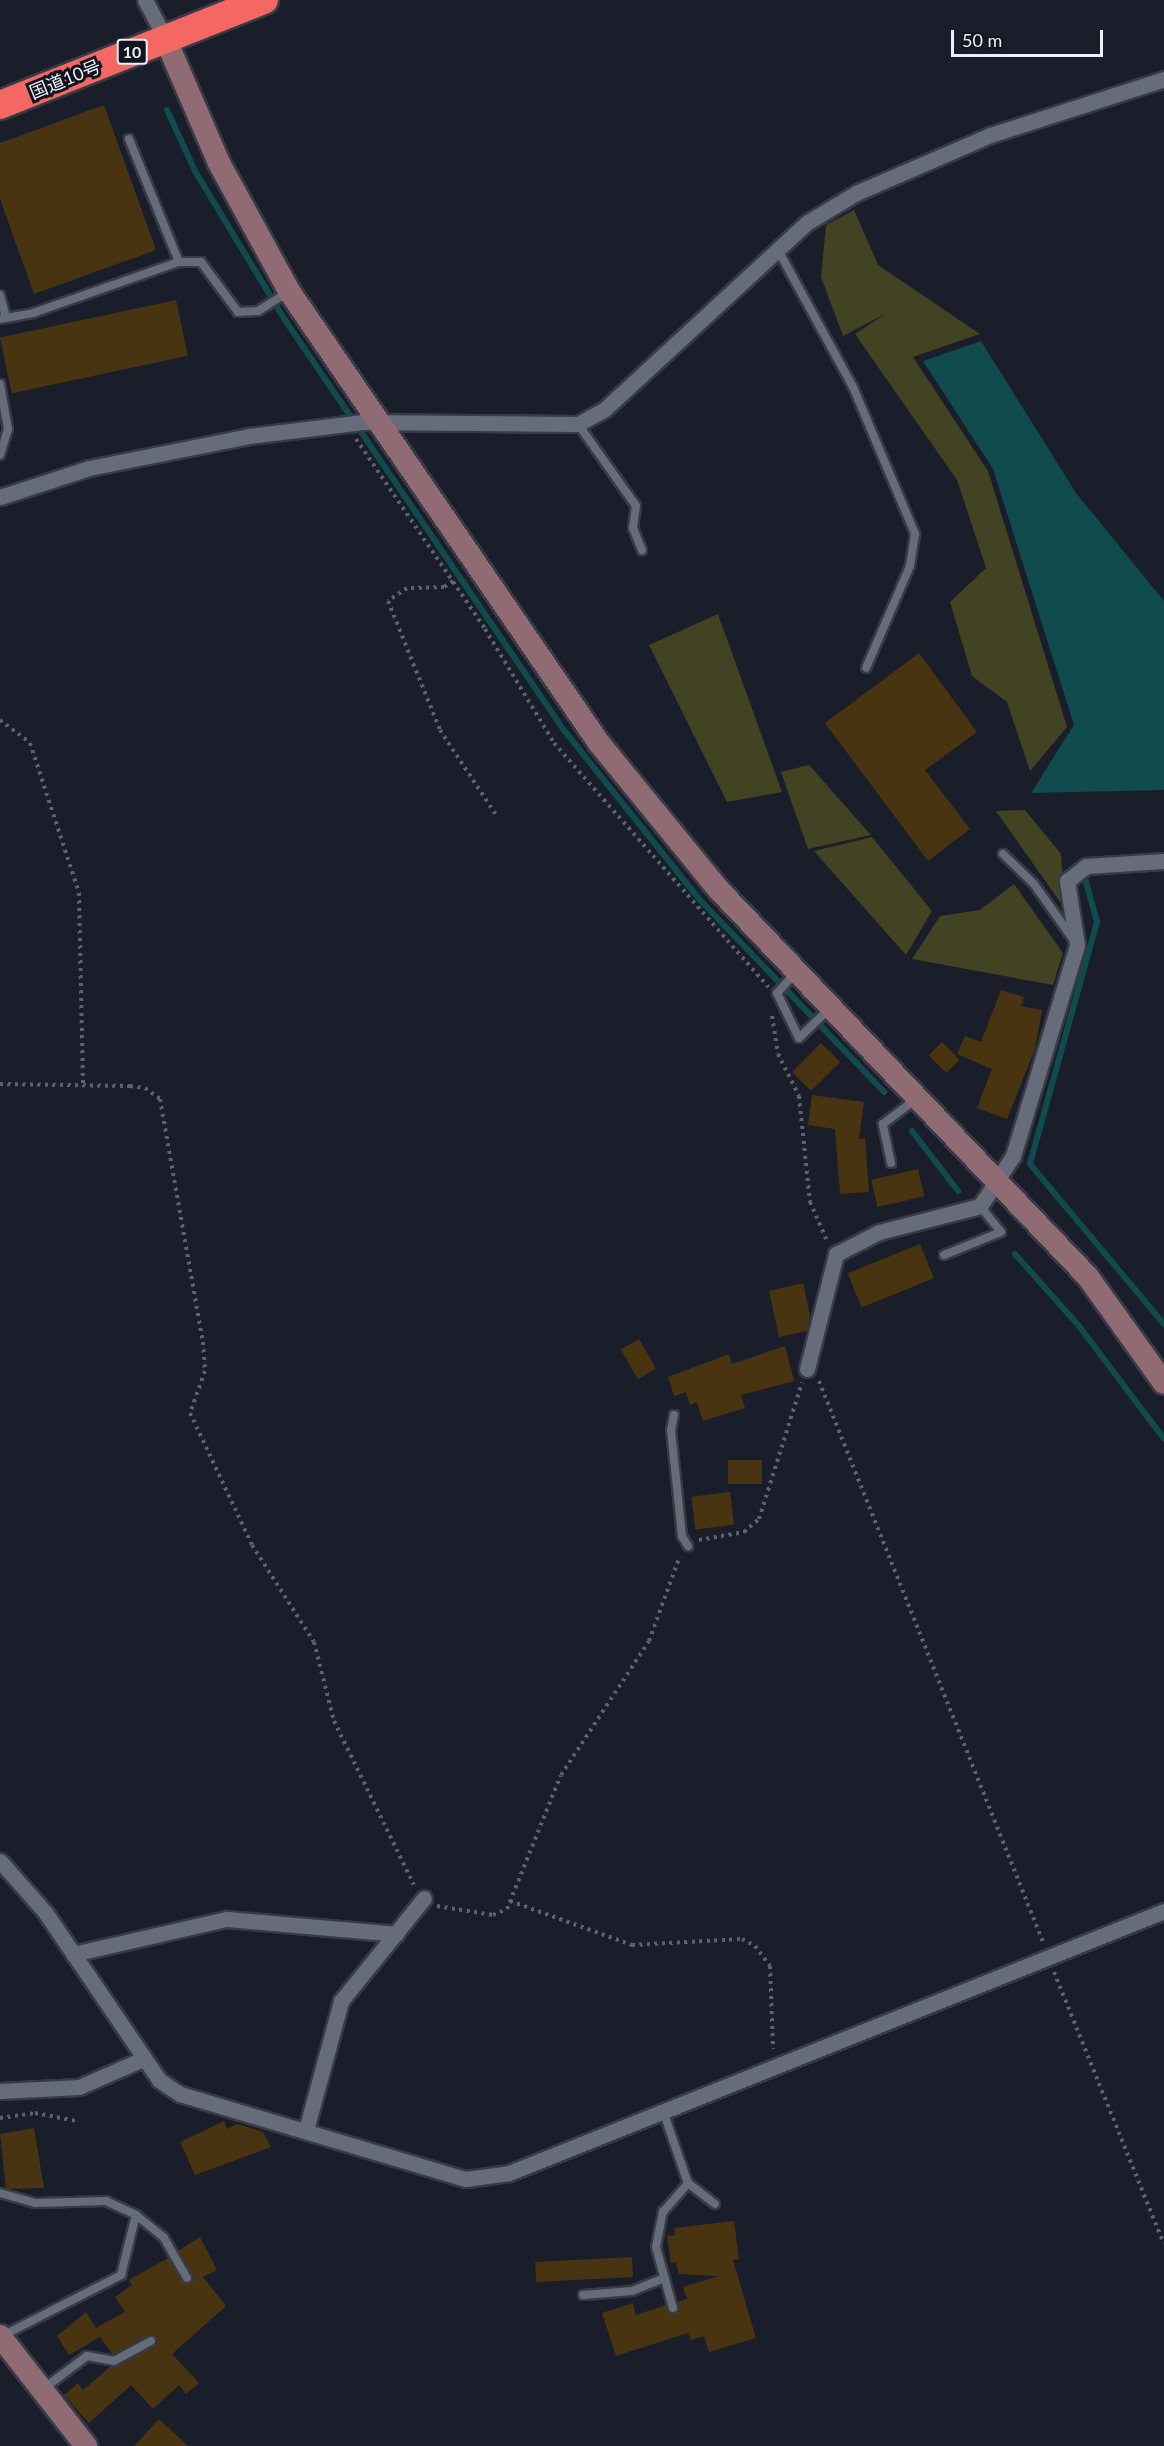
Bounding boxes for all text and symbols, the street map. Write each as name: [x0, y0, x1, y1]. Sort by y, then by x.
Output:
scale bar: [954, 18, 1106, 56]
text: 50 m: [962, 29, 1002, 51]
road number: 10: [116, 39, 148, 65]
street label: 国道10号: [26, 55, 104, 103]

